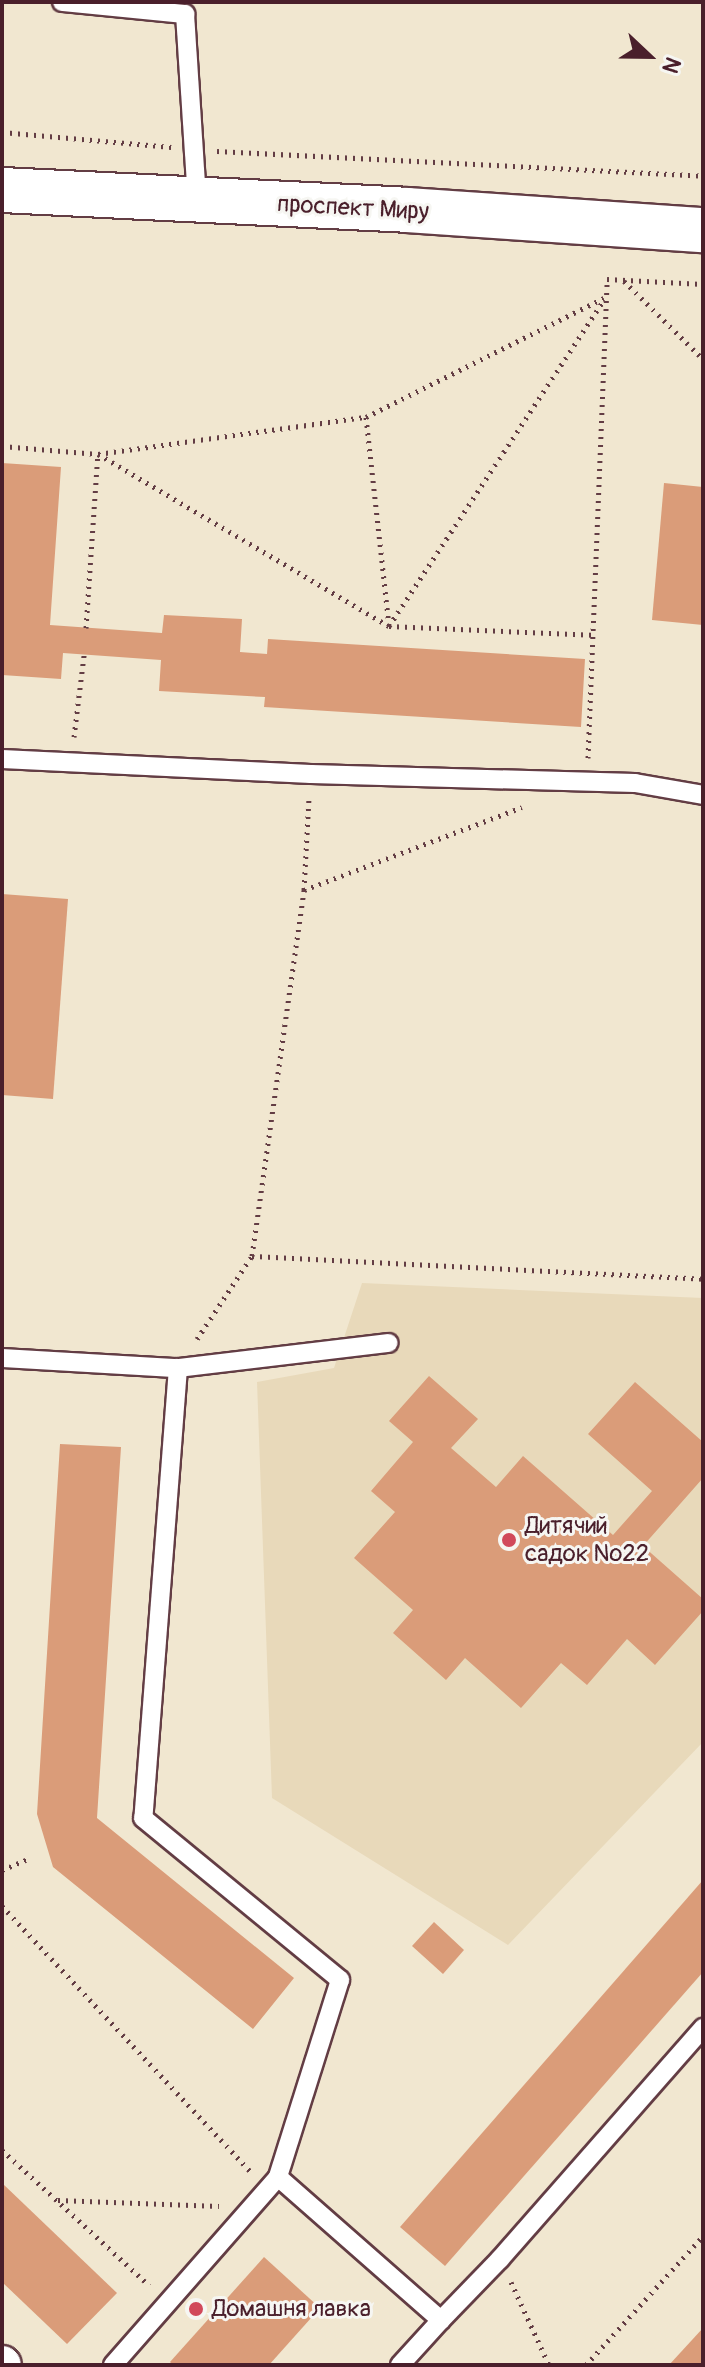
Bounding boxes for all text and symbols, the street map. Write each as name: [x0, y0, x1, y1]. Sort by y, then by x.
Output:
north arrow: [609, 16, 689, 96]
text: N: [655, 53, 687, 77]
street label: проспект Миру: [276, 190, 430, 226]
place label: Дитячий садок №22: [525, 1512, 649, 1568]
marker: Дитячий садок №22: [500, 1531, 518, 1549]
place label: Домашня лавка: [212, 2295, 371, 2323]
marker: Домашня лавка: [187, 2300, 205, 2318]

